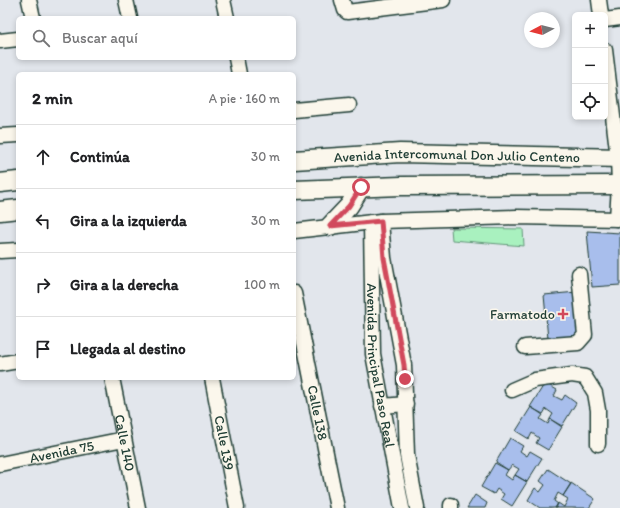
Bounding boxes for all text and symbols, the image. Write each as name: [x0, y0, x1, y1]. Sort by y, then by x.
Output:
north arrow: [524, 12, 560, 48]
map controls: [572, 12, 608, 120]
button: +: [572, 12, 608, 48]
search box: [16, 16, 296, 60]
icon: search: [30, 27, 52, 49]
text: Buscar aquí: [62, 29, 138, 47]
button: −: [572, 48, 608, 84]
button: locate: [572, 84, 608, 120]
text: 2 min: [32, 88, 72, 108]
text: A pie · 160 m: [209, 91, 280, 106]
street label: Avenida Intercomunal Don Julio Centeno: [333, 145, 580, 166]
icon: ahead: [32, 146, 54, 168]
text: Continúa: [70, 148, 130, 166]
text: 30 m: [251, 149, 280, 164]
route start: [352, 178, 370, 196]
icon: left: [32, 210, 54, 232]
text: Gira a la izquierda: [70, 212, 187, 230]
text: 30 m: [251, 213, 280, 228]
icon: right: [32, 274, 54, 296]
text: Gira a la derecha: [70, 276, 179, 294]
text: 100 m: [244, 277, 280, 292]
street label: Avenida Principal Paso Real: [363, 283, 398, 449]
place label: Farmatodo: [490, 306, 555, 323]
marker: Farmatodo: [558, 309, 568, 319]
icon: arrive: [32, 338, 54, 360]
text: Llegada al destino: [70, 340, 186, 358]
route end: [396, 370, 414, 388]
street label: Calle 138: [304, 384, 331, 442]
street label: Calle 140: [110, 413, 138, 473]
street label: Calle 139: [210, 414, 238, 472]
street label: Avenida 75: [28, 437, 96, 467]

